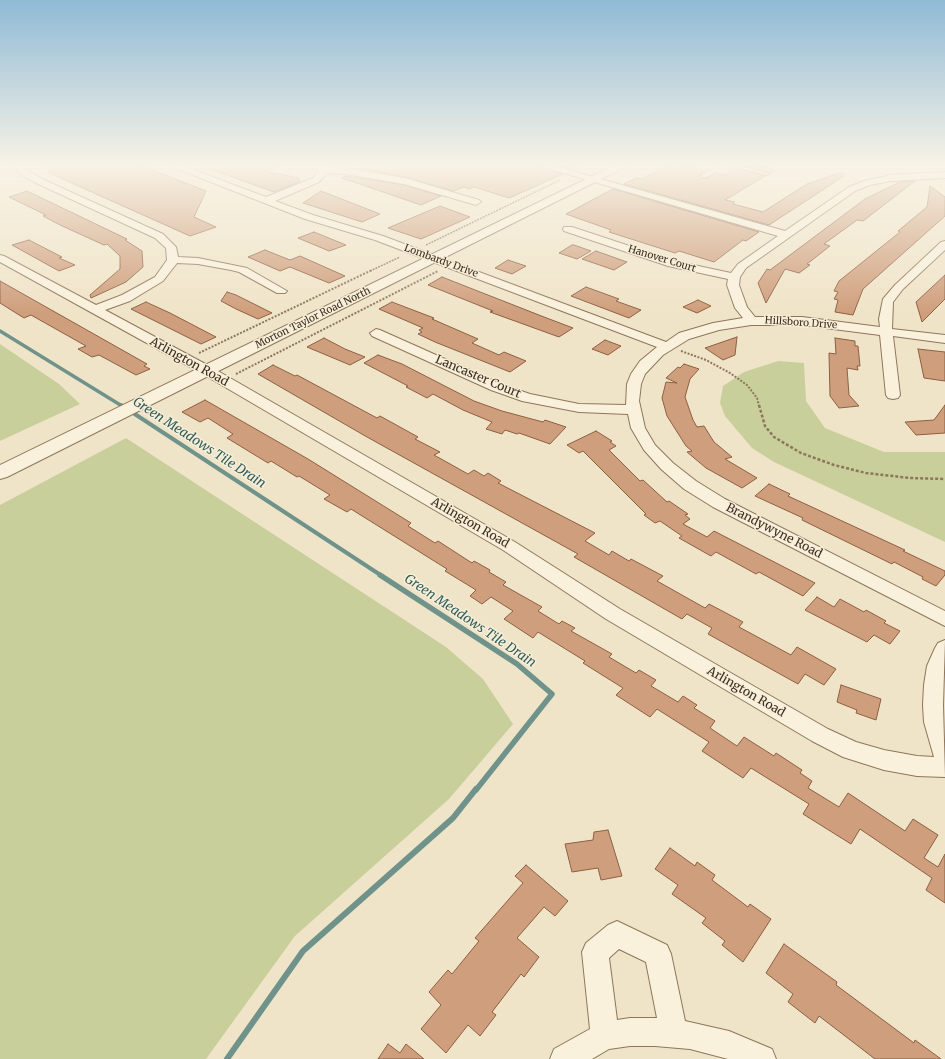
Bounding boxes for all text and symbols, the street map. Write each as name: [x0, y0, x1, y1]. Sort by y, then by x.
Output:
street label: Lombardy Drive: [402, 242, 480, 280]
street label: Hanover Court: [627, 243, 697, 275]
street label: Morton Taylor Road North: [253, 285, 373, 351]
street label: Hillsboro Drive: [764, 314, 838, 332]
street label: Arlington Road: [147, 334, 231, 390]
street label: Lancaster Court: [433, 352, 523, 402]
water label: Green Meadows Tile Drain: [130, 394, 268, 492]
street label: Arlington Road: [428, 495, 512, 551]
street label: Brandywyne Road: [723, 501, 825, 561]
water label: Green Meadows Tile Drain: [401, 571, 539, 671]
street label: Arlington Road: [704, 664, 788, 720]

